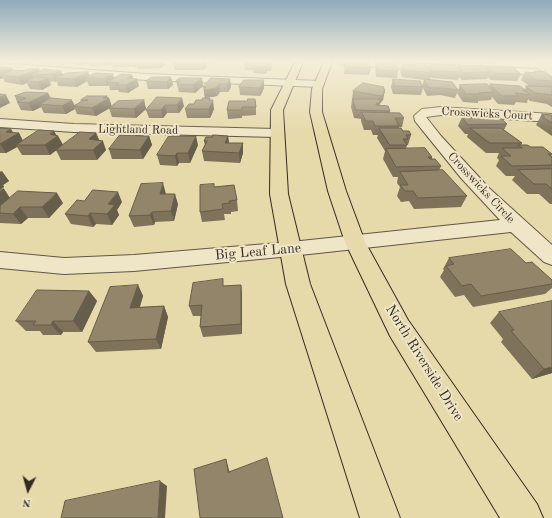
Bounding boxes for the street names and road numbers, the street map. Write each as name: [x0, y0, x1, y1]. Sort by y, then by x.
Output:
street label: Crosswicks Court: [441, 104, 533, 124]
street label: Lightland Road: [98, 122, 178, 138]
street label: Crosswicks Circle: [444, 149, 518, 227]
street label: Big Leaf Lane: [214, 240, 302, 264]
street label: North Riverside Drive: [381, 302, 467, 424]

